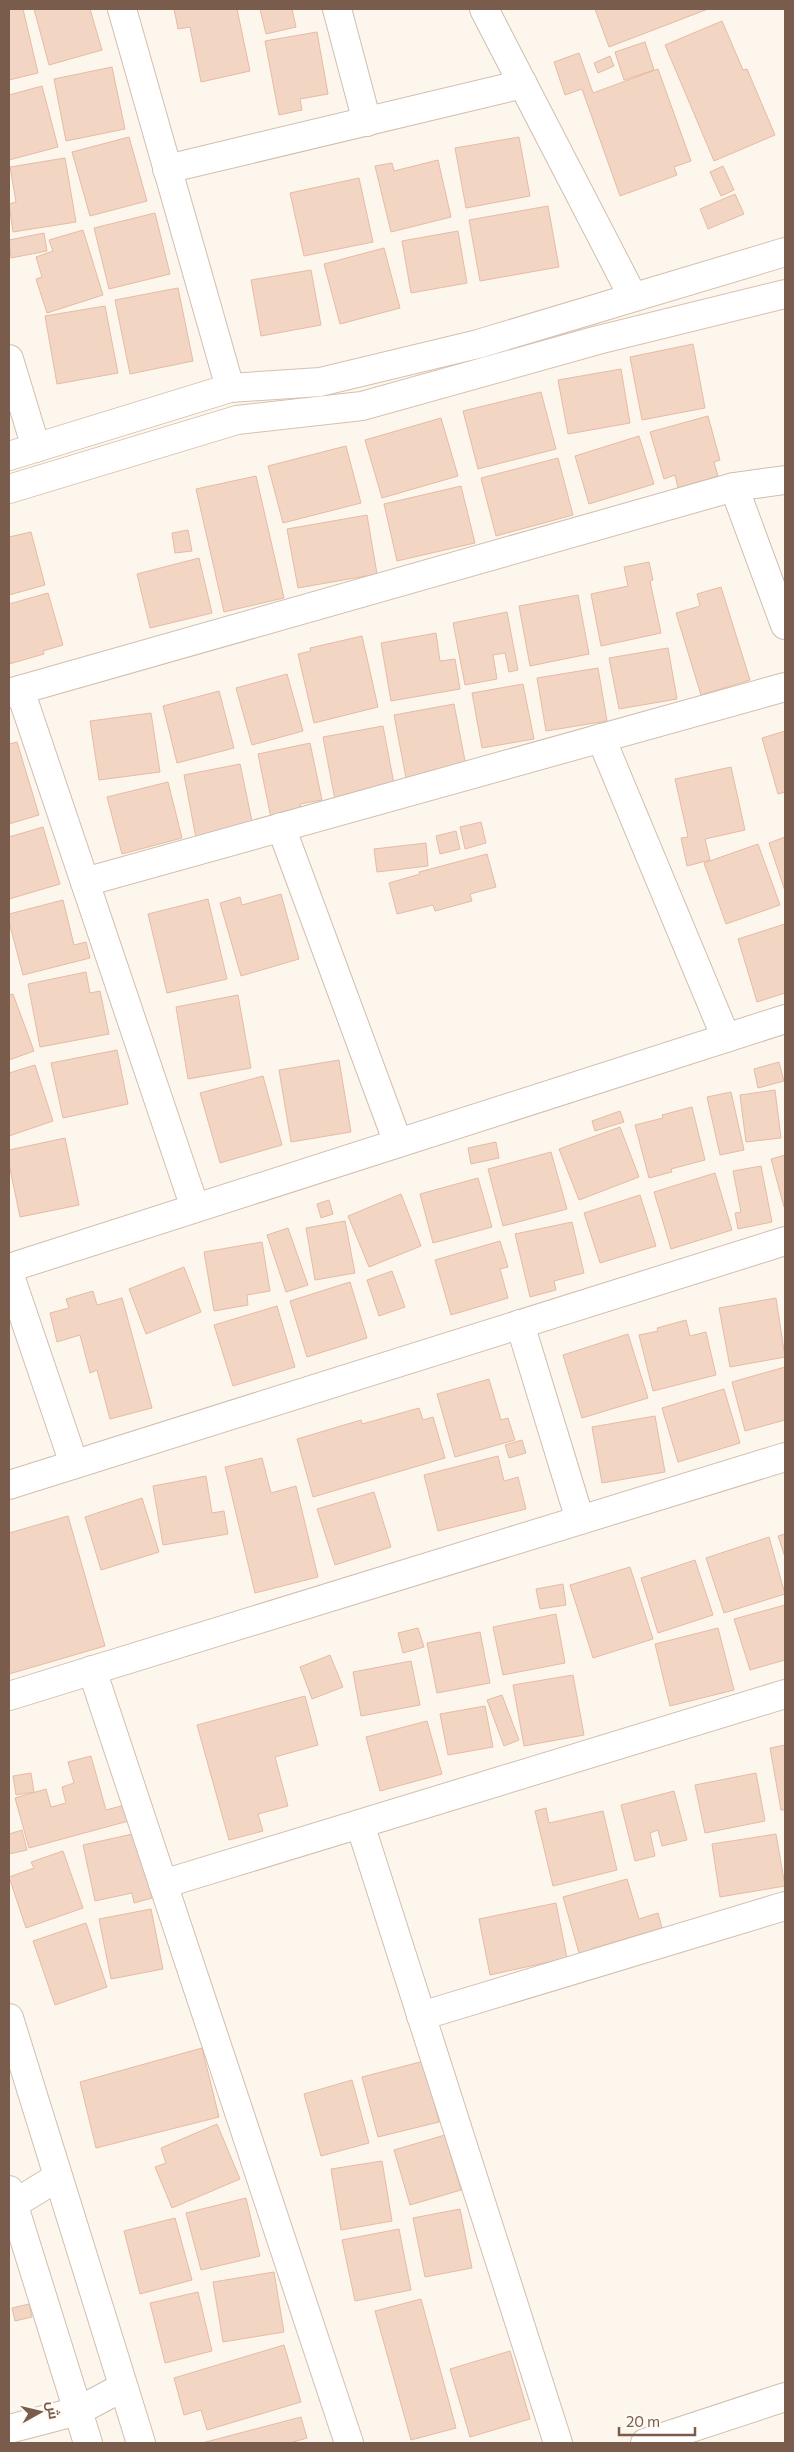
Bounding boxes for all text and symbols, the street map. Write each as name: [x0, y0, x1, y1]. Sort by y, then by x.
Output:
north arrow: [15, 2387, 65, 2437]
text: ش: [43, 2400, 63, 2420]
scale bar: [619, 2404, 695, 2436]
text: 20 m: [626, 2412, 660, 2430]

